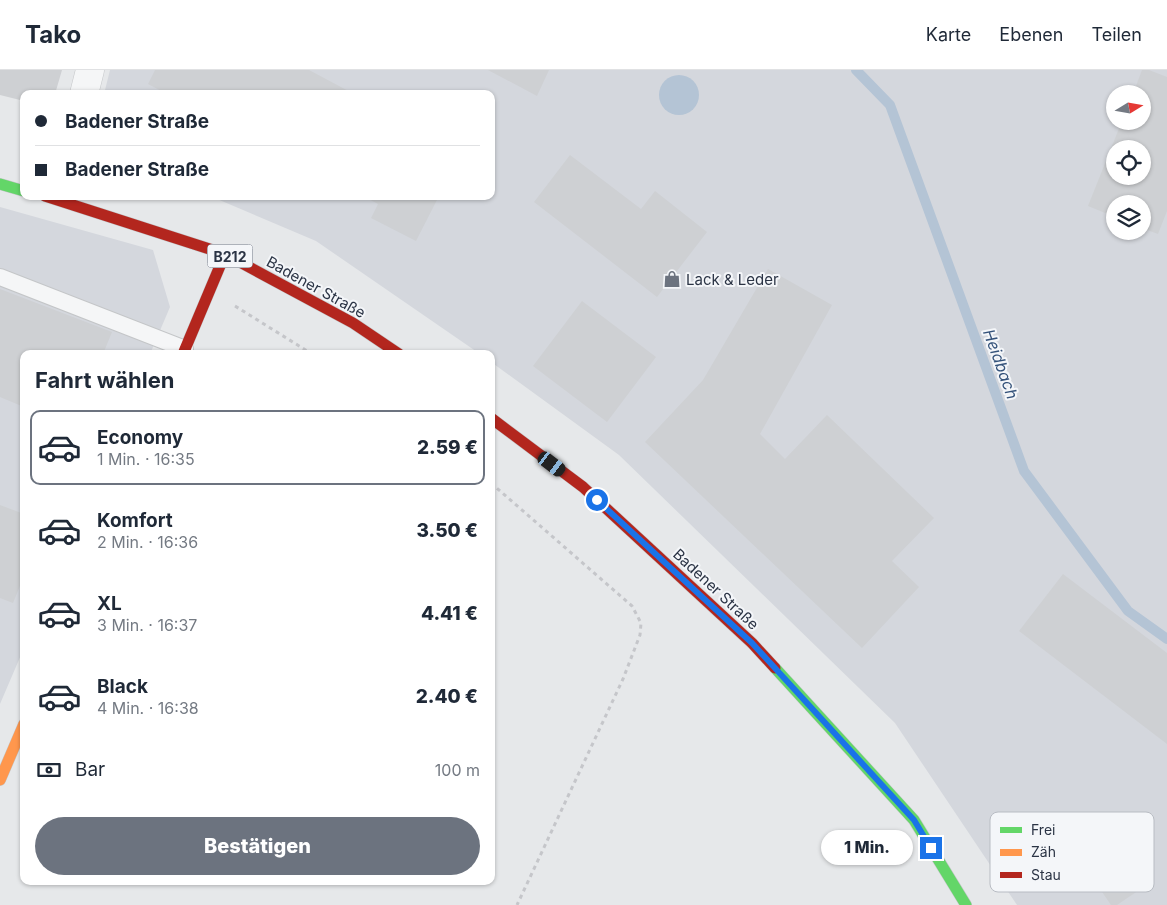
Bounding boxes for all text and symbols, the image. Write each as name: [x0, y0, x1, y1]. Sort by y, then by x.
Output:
text: Tako: [25, 20, 81, 49]
text: Karte: [926, 24, 971, 45]
text: Ebenen: [999, 24, 1063, 45]
text: Teilen: [1091, 24, 1142, 45]
north arrow: [1106, 85, 1151, 130]
map controls: [1106, 85, 1151, 240]
text: Badener Straße: [65, 110, 209, 133]
button: locate: [1106, 140, 1151, 185]
text: Badener Straße: [65, 158, 209, 181]
button: layers: [1106, 195, 1151, 240]
road number: B212: [208, 245, 252, 268]
street label: Badener Straße: [263, 252, 369, 322]
shop icon: Lack & Leder: [662, 269, 682, 289]
place label: Lack & Leder: [686, 270, 779, 289]
water label: Heidbach: [979, 326, 1023, 402]
text: Fahrt wählen: [35, 367, 175, 393]
icon: car: [37, 425, 82, 470]
text: Economy: [97, 426, 183, 449]
text: 2.59 €: [417, 436, 478, 459]
text: 1 Min. · 16:35: [97, 449, 195, 469]
car: [535, 449, 568, 479]
route start: [586, 489, 608, 511]
icon: car: [37, 508, 82, 553]
text: Komfort: [97, 509, 173, 532]
text: 3.50 €: [416, 519, 478, 542]
text: 2 Min. · 16:36: [97, 532, 198, 552]
street label: Badener Straße: [669, 544, 763, 634]
icon: car: [37, 591, 82, 636]
text: XL: [97, 592, 122, 615]
text: 4.41 €: [421, 602, 478, 625]
text: 3 Min. · 16:37: [97, 615, 197, 635]
icon: car: [37, 674, 82, 719]
text: Black: [97, 675, 148, 698]
text: 2.40 €: [416, 685, 478, 708]
text: 4 Min. · 16:38: [97, 698, 199, 718]
icon: cash: [35, 756, 63, 784]
text: Bar: [75, 758, 105, 781]
text: 100 m: [435, 760, 480, 780]
legend: [990, 812, 1154, 892]
button: Bestätigen: [35, 817, 480, 875]
text: Frei: [1031, 821, 1055, 838]
callout: 1 Min.: [821, 830, 914, 866]
text: 1 Min.: [844, 837, 890, 857]
route end: [920, 837, 942, 859]
text: Zäh: [1031, 843, 1056, 860]
text: Stau: [1031, 866, 1061, 883]

